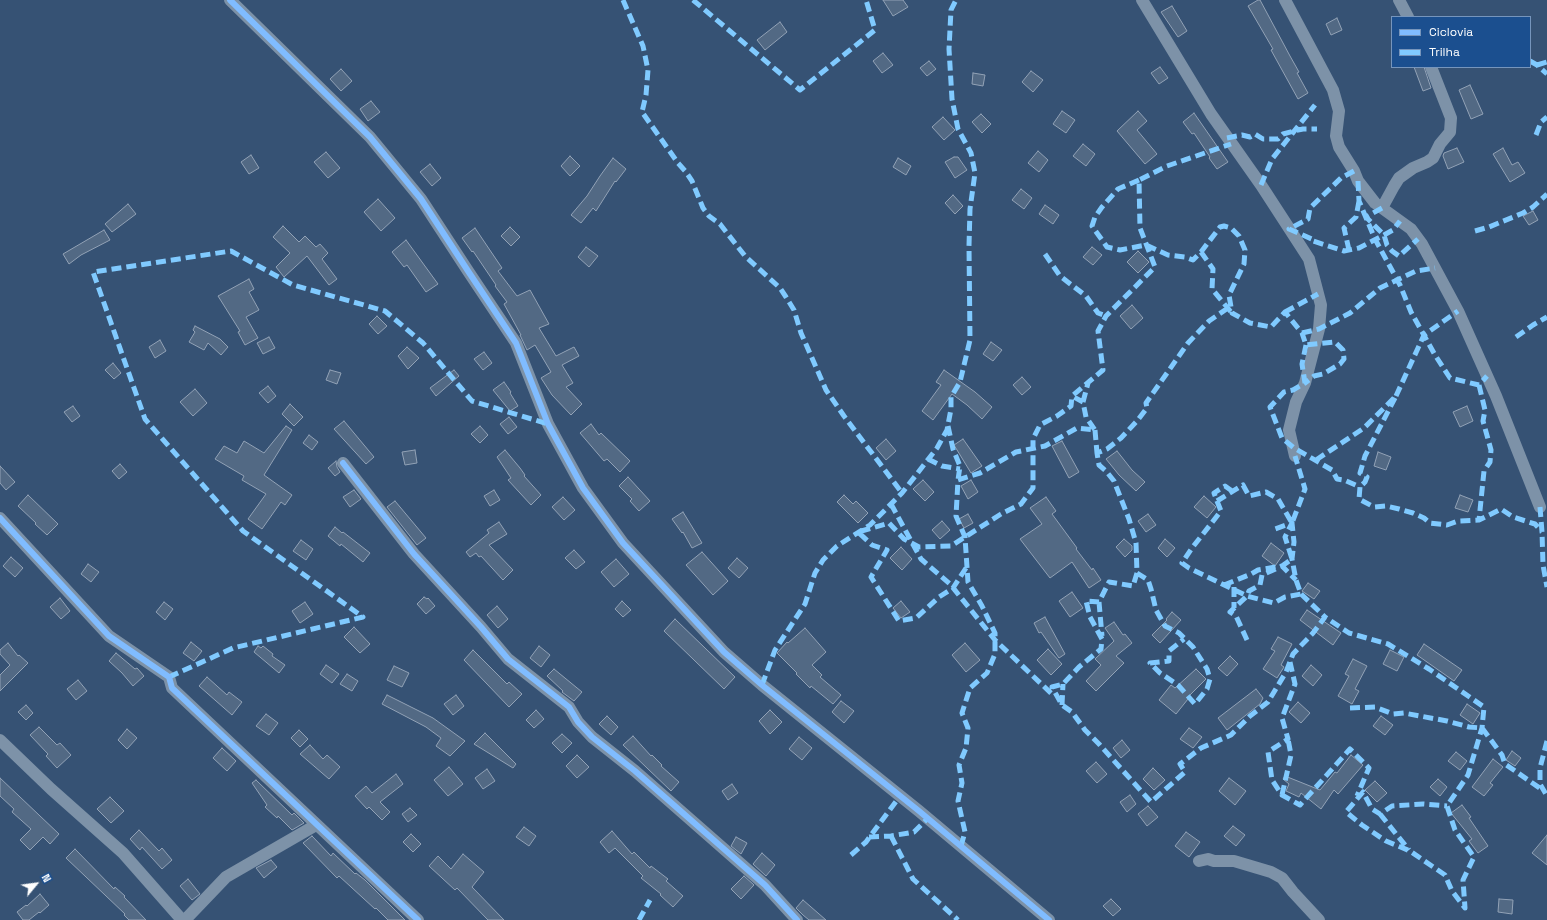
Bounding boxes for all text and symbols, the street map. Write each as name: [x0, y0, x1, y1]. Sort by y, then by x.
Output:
legend: [1391, 16, 1531, 68]
text: Ciclovia: [1429, 24, 1473, 40]
text: Trilha: [1429, 44, 1460, 60]
north arrow: [16, 864, 56, 904]
text: N: [39, 872, 54, 885]

